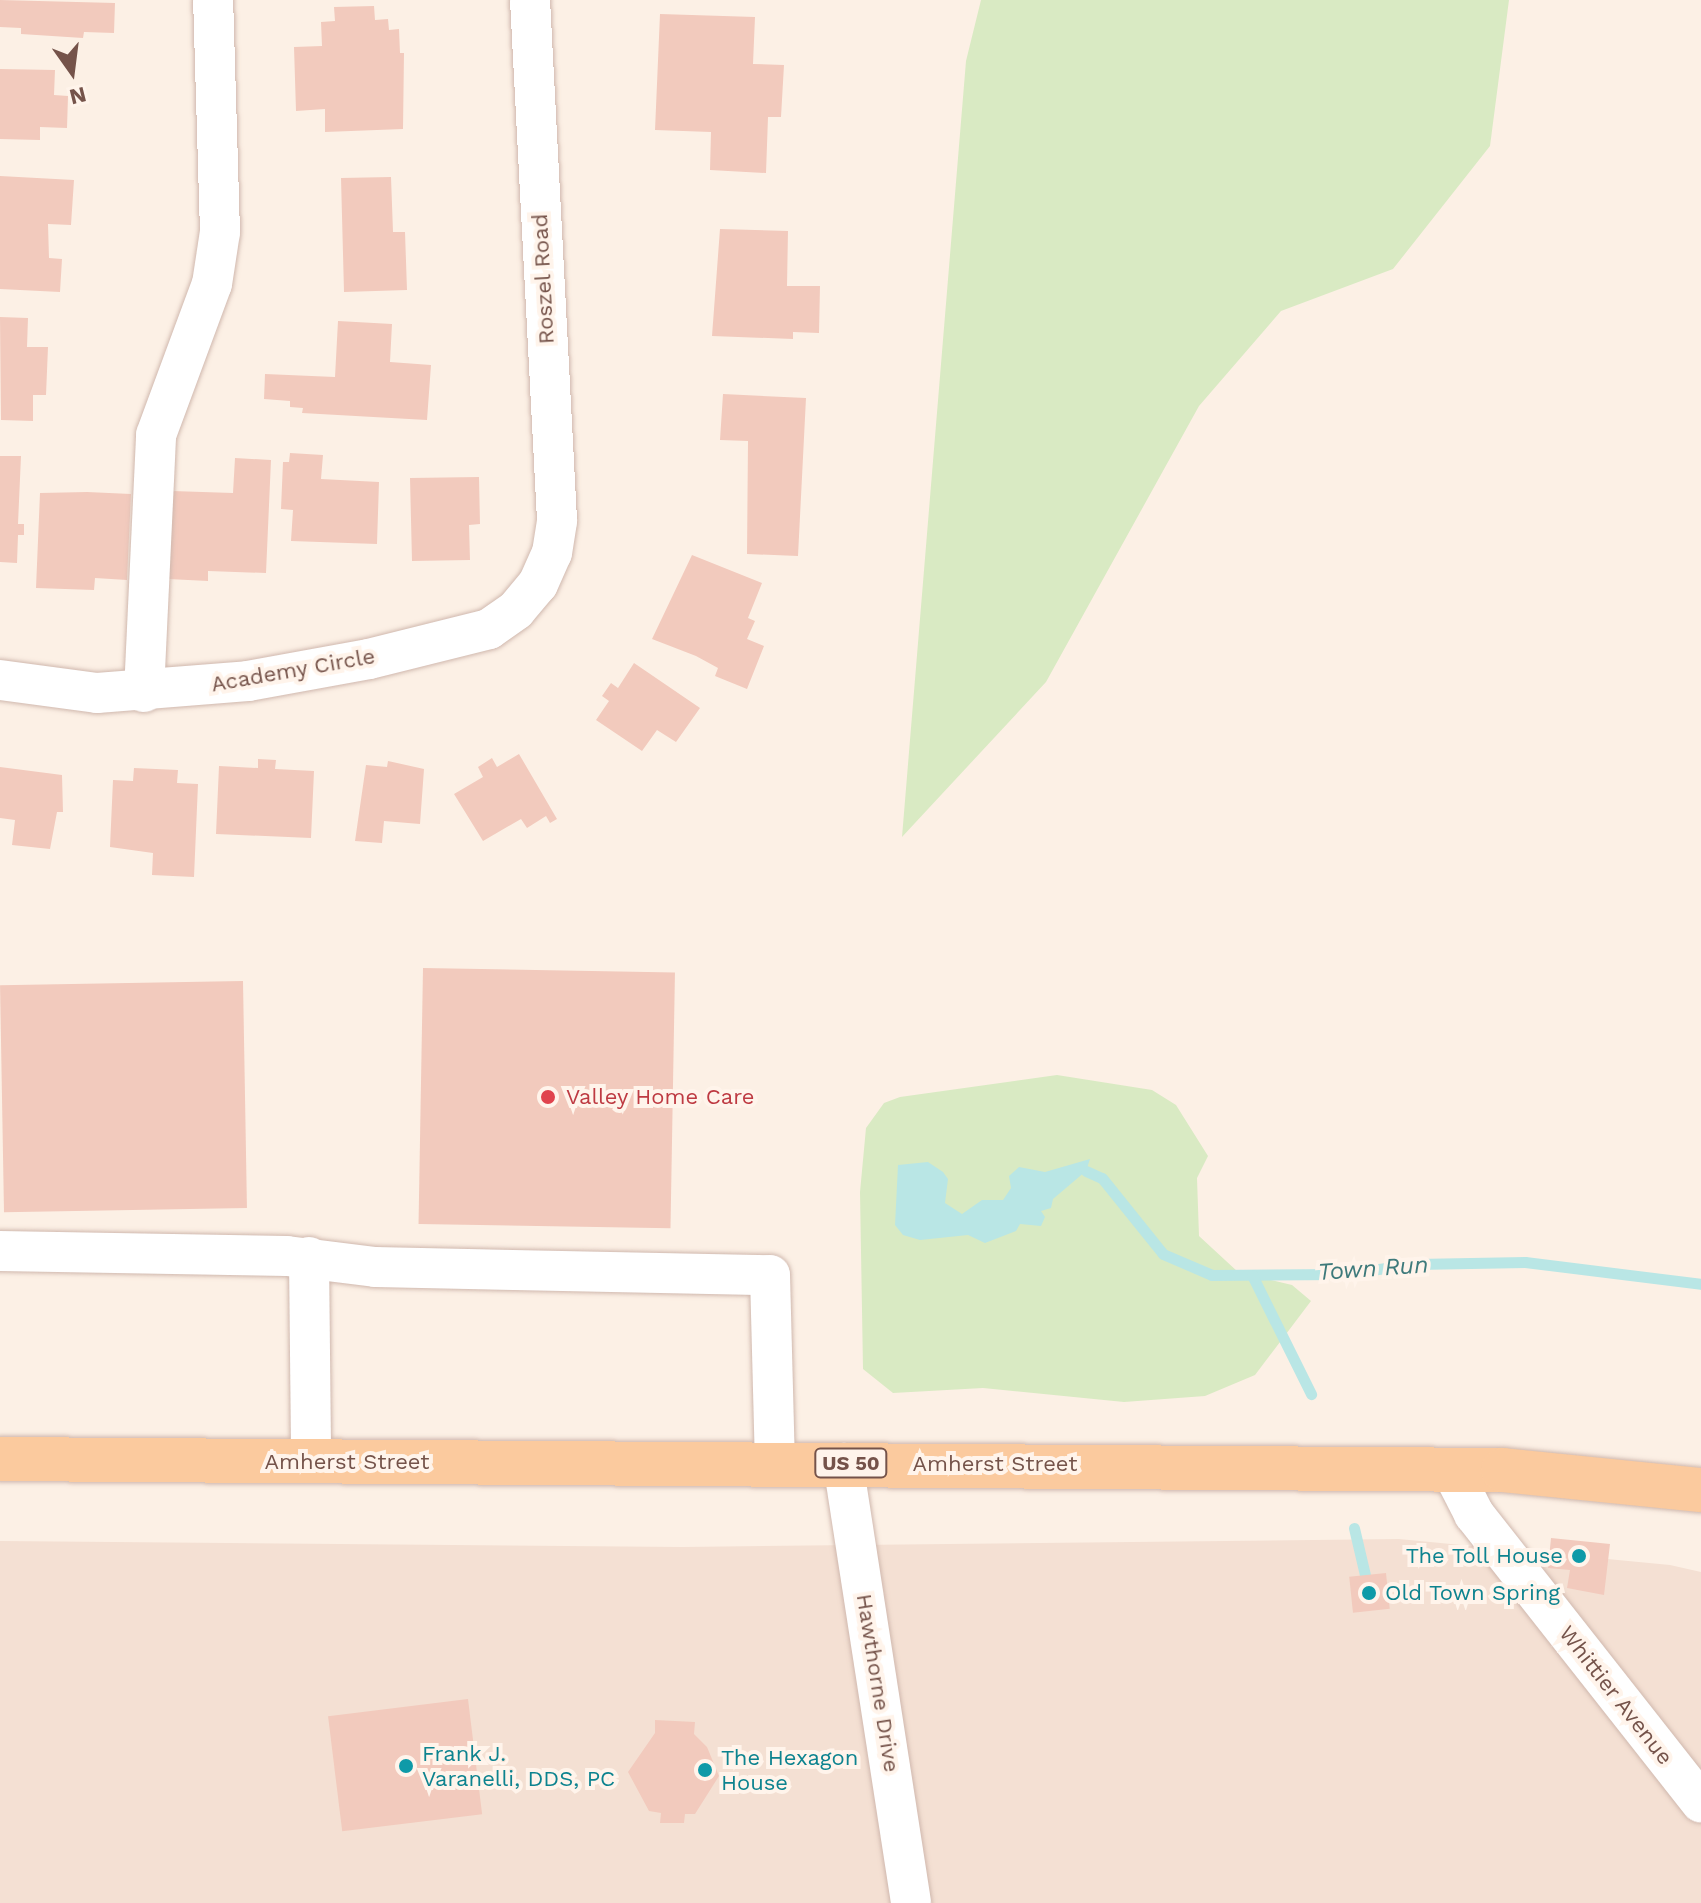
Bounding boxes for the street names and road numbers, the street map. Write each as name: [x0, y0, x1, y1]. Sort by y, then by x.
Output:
street label: Roszel Road: [526, 213, 560, 345]
street label: Academy Circle: [209, 643, 377, 697]
road number: US 50: [813, 1447, 889, 1479]
street label: Amherst Street: [265, 1449, 429, 1475]
street label: Amherst Street: [913, 1451, 1077, 1477]
street label: Hawthorne Drive: [851, 1592, 905, 1774]
street label: Whittier Avenue: [1553, 1620, 1679, 1770]

